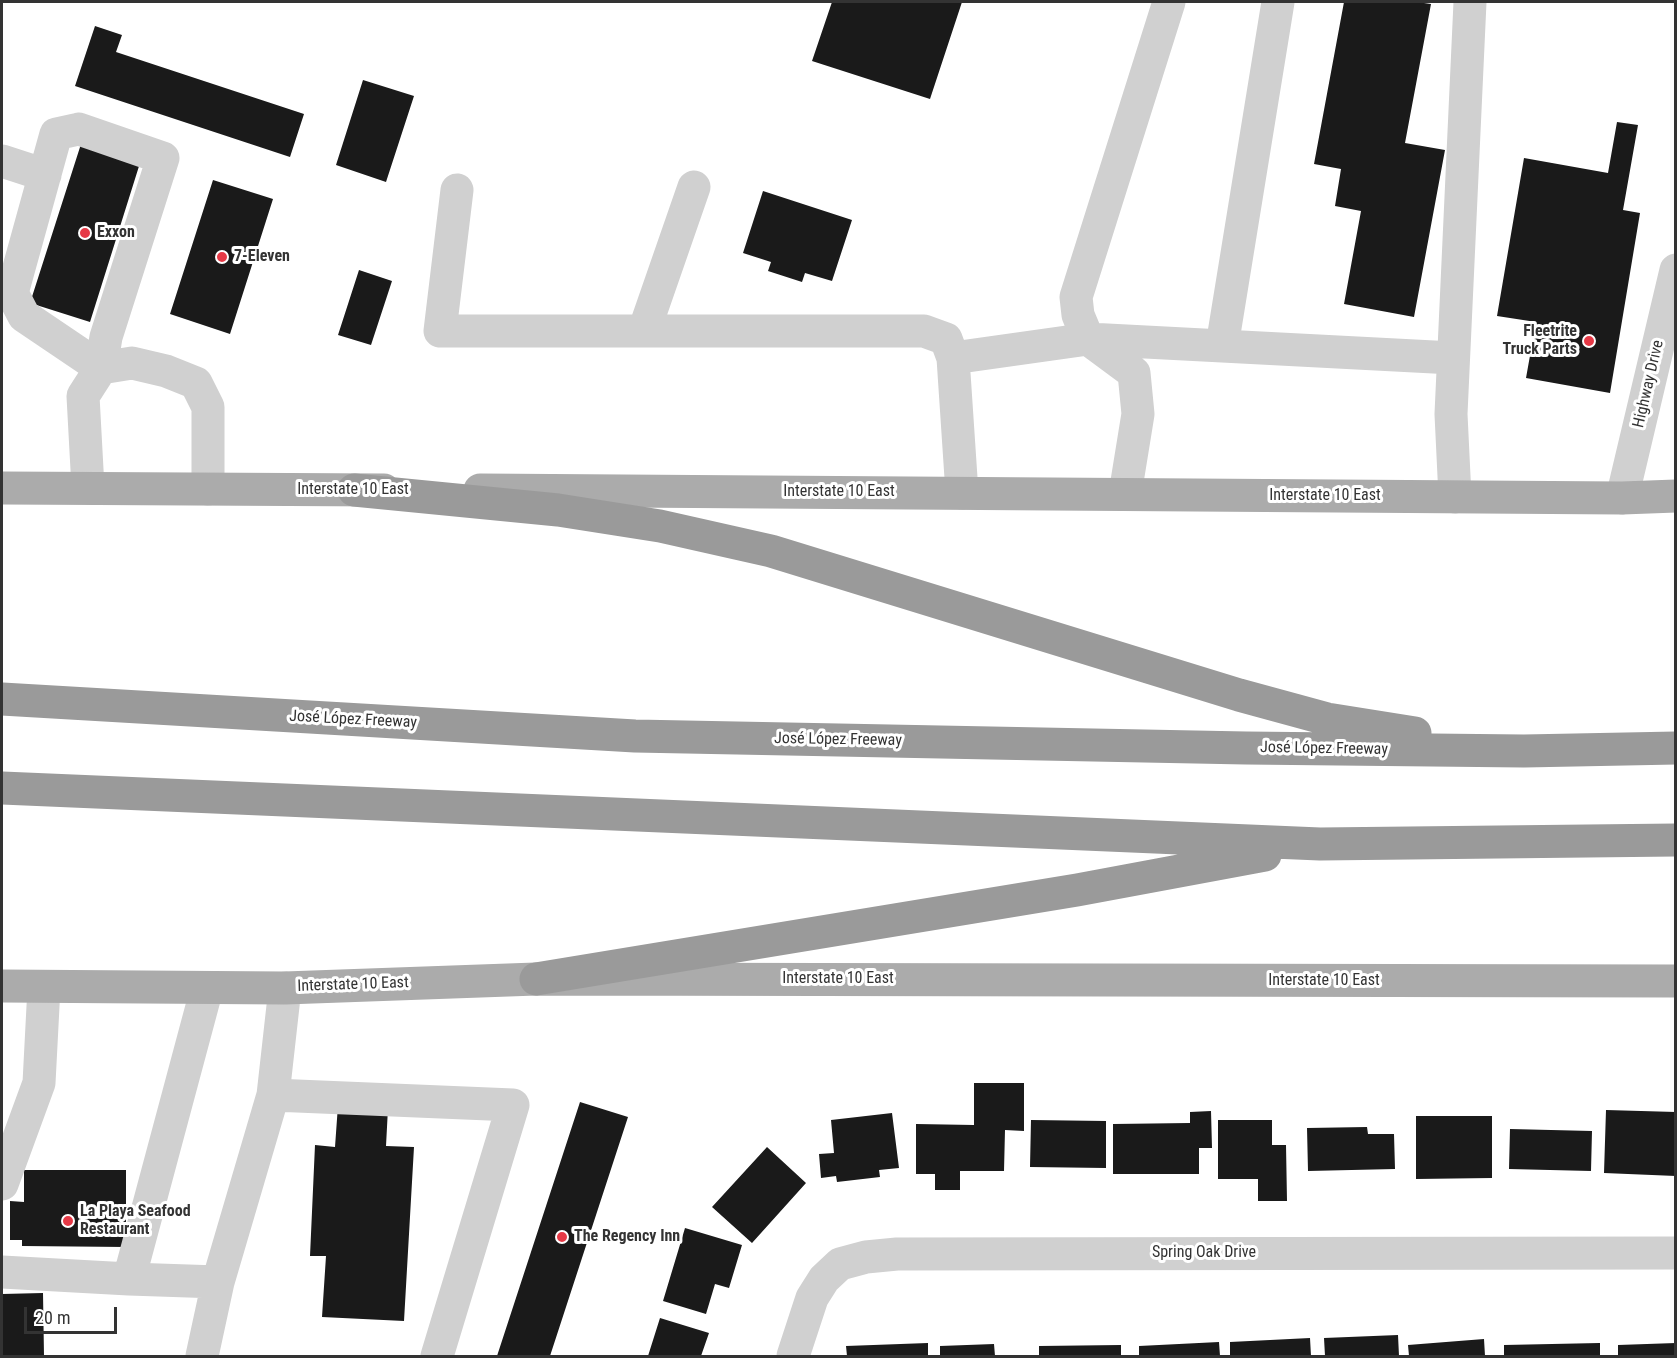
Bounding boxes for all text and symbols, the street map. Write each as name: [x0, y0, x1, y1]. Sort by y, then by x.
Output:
place label: Exxon: [97, 223, 135, 243]
marker: Exxon: [78, 226, 92, 240]
place label: 7-Eleven: [234, 247, 290, 267]
marker: 7-Eleven: [215, 250, 229, 264]
place label: Fleetrite Truck Parts: [1503, 322, 1577, 360]
marker: Fleetrite Truck Parts: [1582, 334, 1596, 348]
street label: Highway Drive: [1630, 338, 1668, 430]
street label: Interstate 10 East: [297, 480, 409, 500]
street label: Interstate 10 East: [783, 482, 895, 502]
street label: Interstate 10 East: [1269, 486, 1381, 506]
street label: José López Freeway: [289, 707, 417, 733]
street label: José López Freeway: [774, 729, 902, 751]
street label: José López Freeway: [1260, 738, 1388, 760]
street label: Interstate 10 East: [782, 969, 894, 989]
street label: Interstate 10 East: [1268, 971, 1380, 991]
street label: Interstate 10 East: [297, 973, 409, 997]
place label: La Playa Seafood Restaurant: [80, 1202, 191, 1240]
marker: La Playa Seafood Restaurant: [61, 1214, 75, 1228]
place label: The Regency Inn: [574, 1227, 680, 1247]
marker: The Regency Inn: [555, 1230, 569, 1244]
street label: Spring Oak Drive: [1152, 1243, 1256, 1263]
scale bar: [27, 1295, 120, 1333]
text: 20 m: [35, 1307, 70, 1328]

